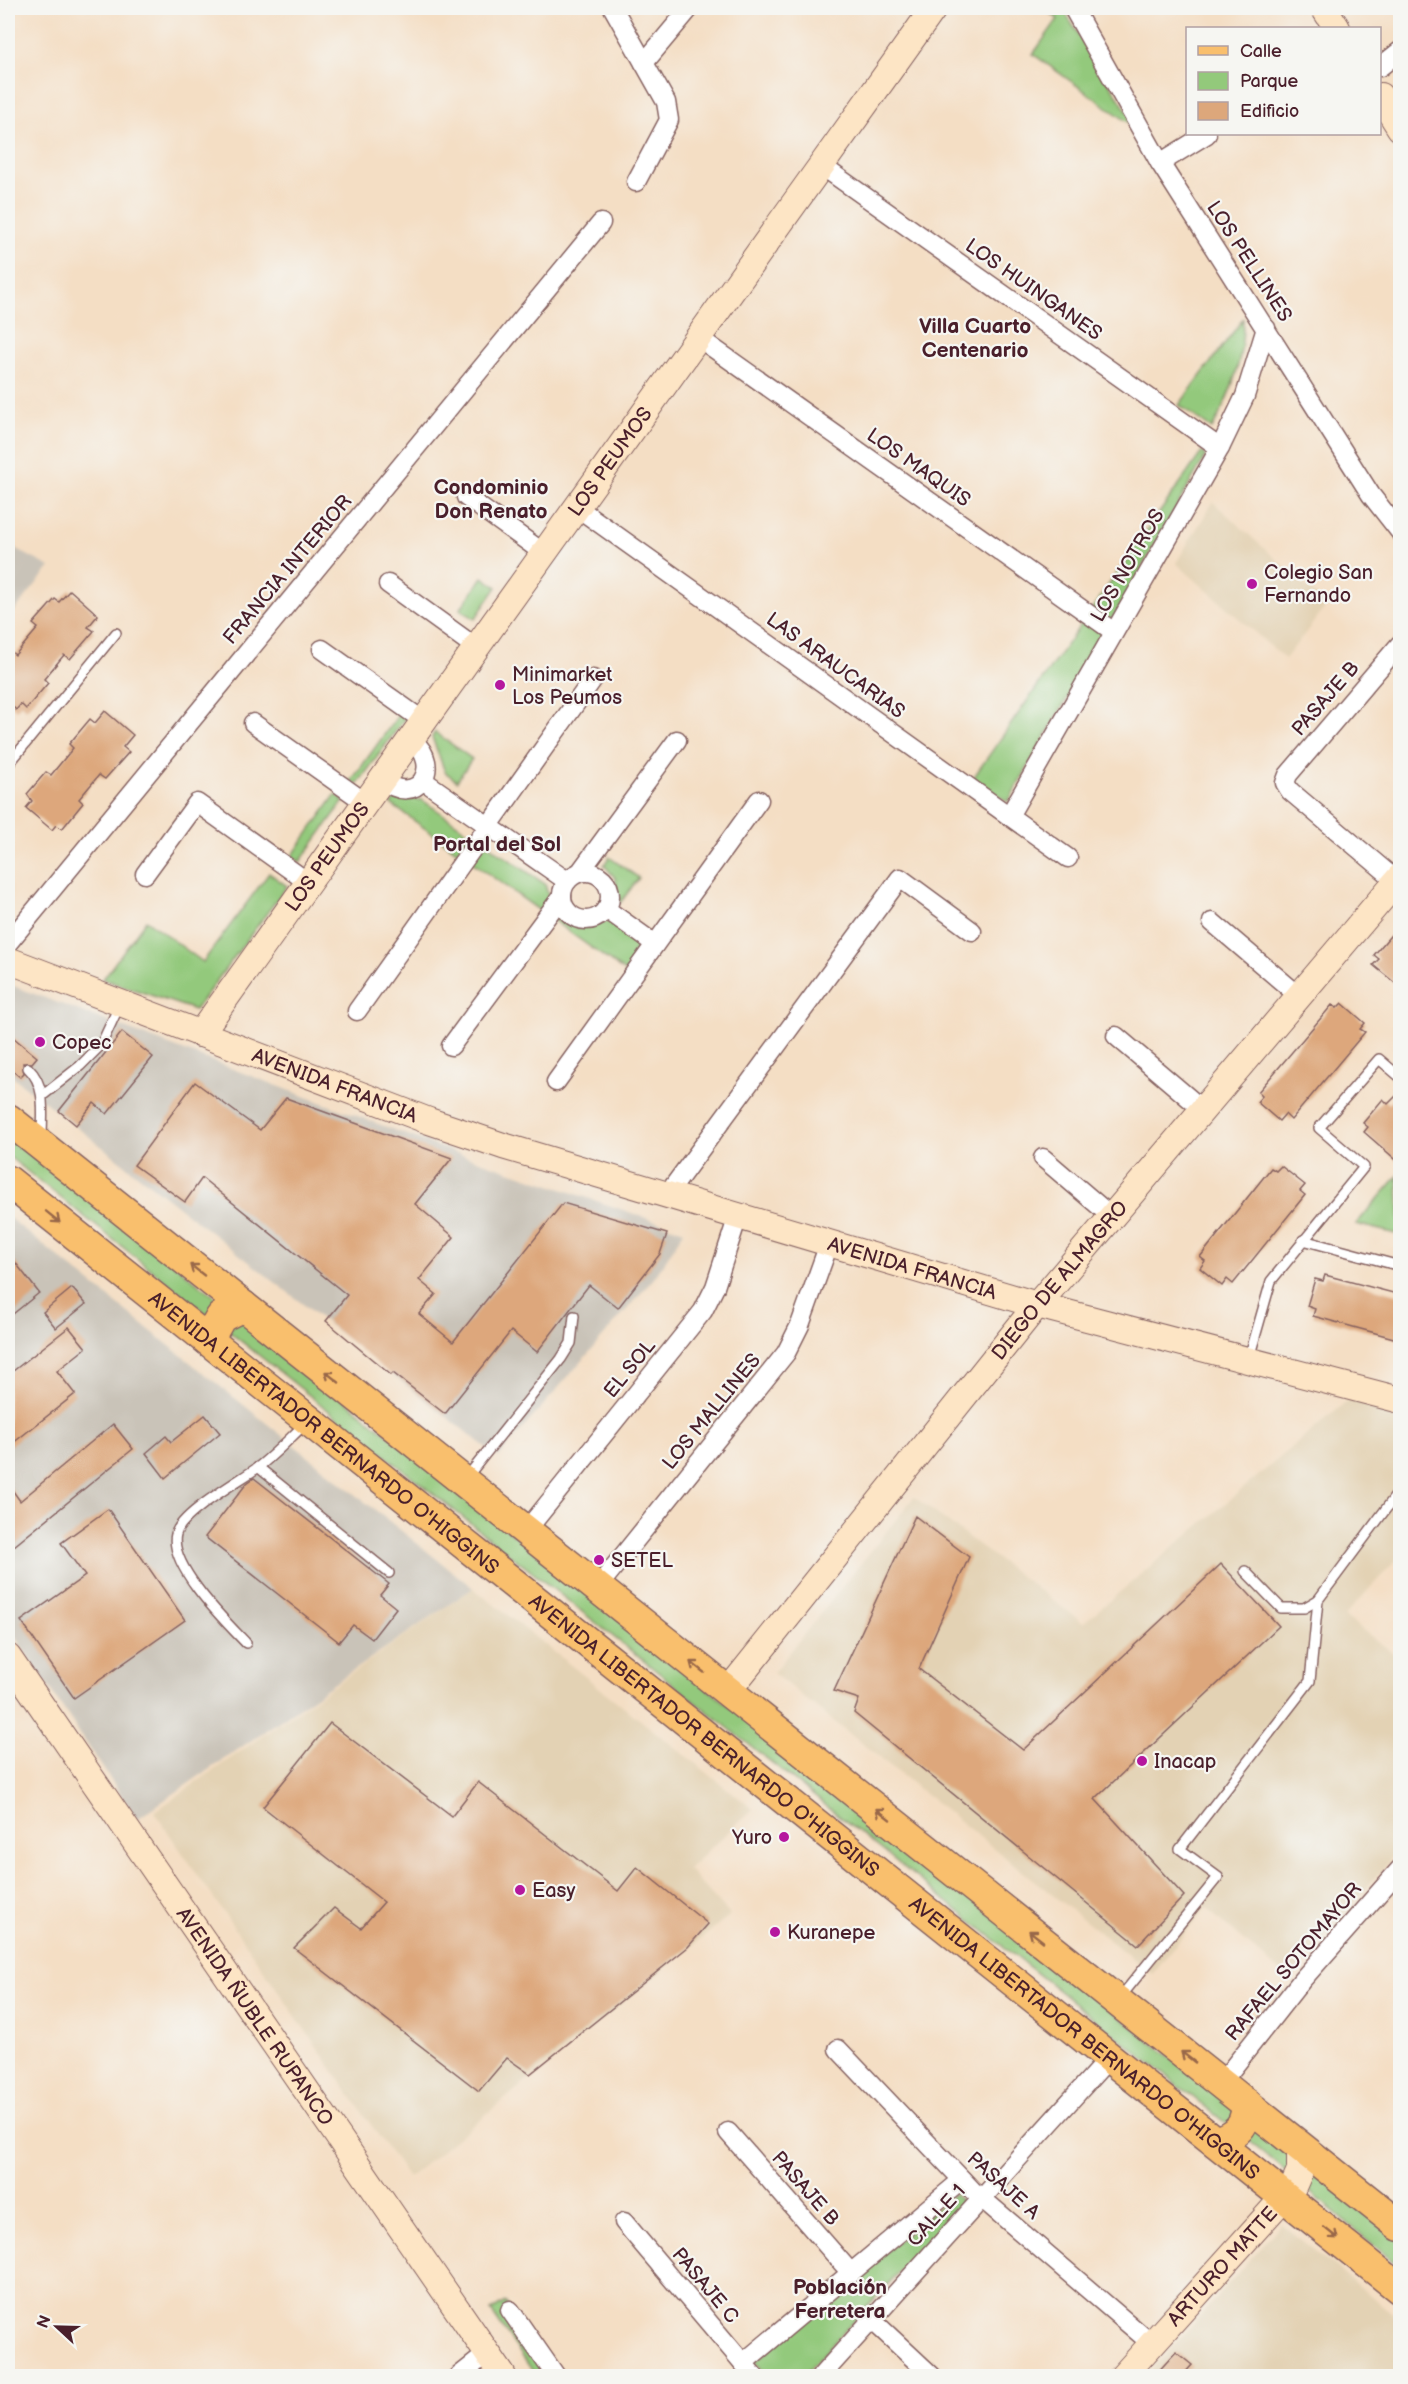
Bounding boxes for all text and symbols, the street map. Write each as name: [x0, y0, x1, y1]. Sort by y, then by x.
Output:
legend: [1186, 27, 1381, 135]
text: Calle: [1240, 41, 1282, 62]
text: Parque: [1240, 71, 1298, 92]
text: Edificio: [1240, 101, 1299, 122]
street label: LOS PELLINES: [1201, 197, 1297, 326]
street label: LOS HUINGANES: [960, 234, 1106, 346]
district label: Villa Cuarto Centenario: [919, 314, 1031, 363]
street label: LOS PEUMOS: [563, 403, 658, 521]
street label: LOS MAQUIS: [862, 423, 975, 512]
district label: Condominio Don Renato: [434, 475, 548, 524]
street label: FRANCIA INTERIOR: [218, 490, 357, 649]
street label: LOS NOTROS: [1086, 505, 1170, 626]
place label: Colegio San Fernando: [1264, 561, 1373, 608]
marker: Colegio San Fernando: [1245, 577, 1259, 591]
street label: LAS ARAUCARIAS: [762, 608, 909, 724]
street label: PASAJE B: [1287, 656, 1365, 741]
place label: Minimarket Los Peumos: [512, 663, 622, 710]
marker: Minimarket Los Peumos: [493, 678, 507, 692]
street label: LOS PEUMOS: [280, 798, 375, 917]
district label: Portal del Sol: [433, 832, 561, 857]
place label: Copec: [52, 1031, 112, 1055]
marker: Copec: [33, 1035, 47, 1049]
street label: AVENIDA FRANCIA: [249, 1043, 421, 1129]
street label: DIEGO DE ALMAGRO: [987, 1196, 1133, 1365]
one-way arrow: [45, 1211, 61, 1224]
street label: AVENIDA FRANCIA: [825, 1232, 1000, 1306]
one-way arrow: [190, 1263, 205, 1277]
street label: AVENIDA LIBERTADOR BERNARDO O'HIGGINS: [144, 1287, 503, 1580]
street label: EL SOL: [599, 1334, 661, 1403]
street label: LOS MALLINES: [658, 1349, 766, 1475]
one-way arrow: [324, 1371, 340, 1384]
place label: SETEL: [611, 1549, 673, 1573]
marker: SETEL: [592, 1553, 606, 1567]
street label: AVENIDA LIBERTADOR BERNARDO O'HIGGINS: [524, 1589, 884, 1883]
one-way arrow: [690, 1660, 705, 1674]
place label: Inacap: [1154, 1750, 1216, 1774]
marker: Inacap: [1135, 1754, 1149, 1768]
one-way arrow: [875, 1808, 891, 1821]
place label: Yuro: [731, 1826, 772, 1850]
marker: Yuro: [777, 1830, 791, 1844]
street label: RAFAEL SOTOMAYOR: [1220, 1878, 1367, 2046]
place label: Easy: [532, 1879, 576, 1903]
marker: Easy: [513, 1883, 527, 1897]
street label: AVENIDA LIBERTADOR BERNARDO O'HIGGINS: [904, 1892, 1264, 2185]
street label: AVENIDA ÑUBLE RUPANCO: [171, 1903, 338, 2130]
place label: Kuranepe: [787, 1921, 876, 1945]
marker: Kuranepe: [768, 1925, 782, 1939]
one-way arrow: [1028, 1929, 1044, 1942]
one-way arrow: [1180, 2050, 1196, 2063]
street label: PASAJE B: [766, 2146, 844, 2231]
street label: PASAJE A: [962, 2147, 1045, 2225]
street label: CALLE 1: [902, 2179, 971, 2252]
street label: ARTURO MATTE: [1163, 2202, 1283, 2331]
one-way arrow: [1323, 2227, 1339, 2240]
street label: PASAJE C: [667, 2243, 744, 2328]
district label: Población Ferretera: [793, 2275, 887, 2324]
north arrow: [27, 2297, 87, 2357]
text: N: [33, 2313, 56, 2331]

